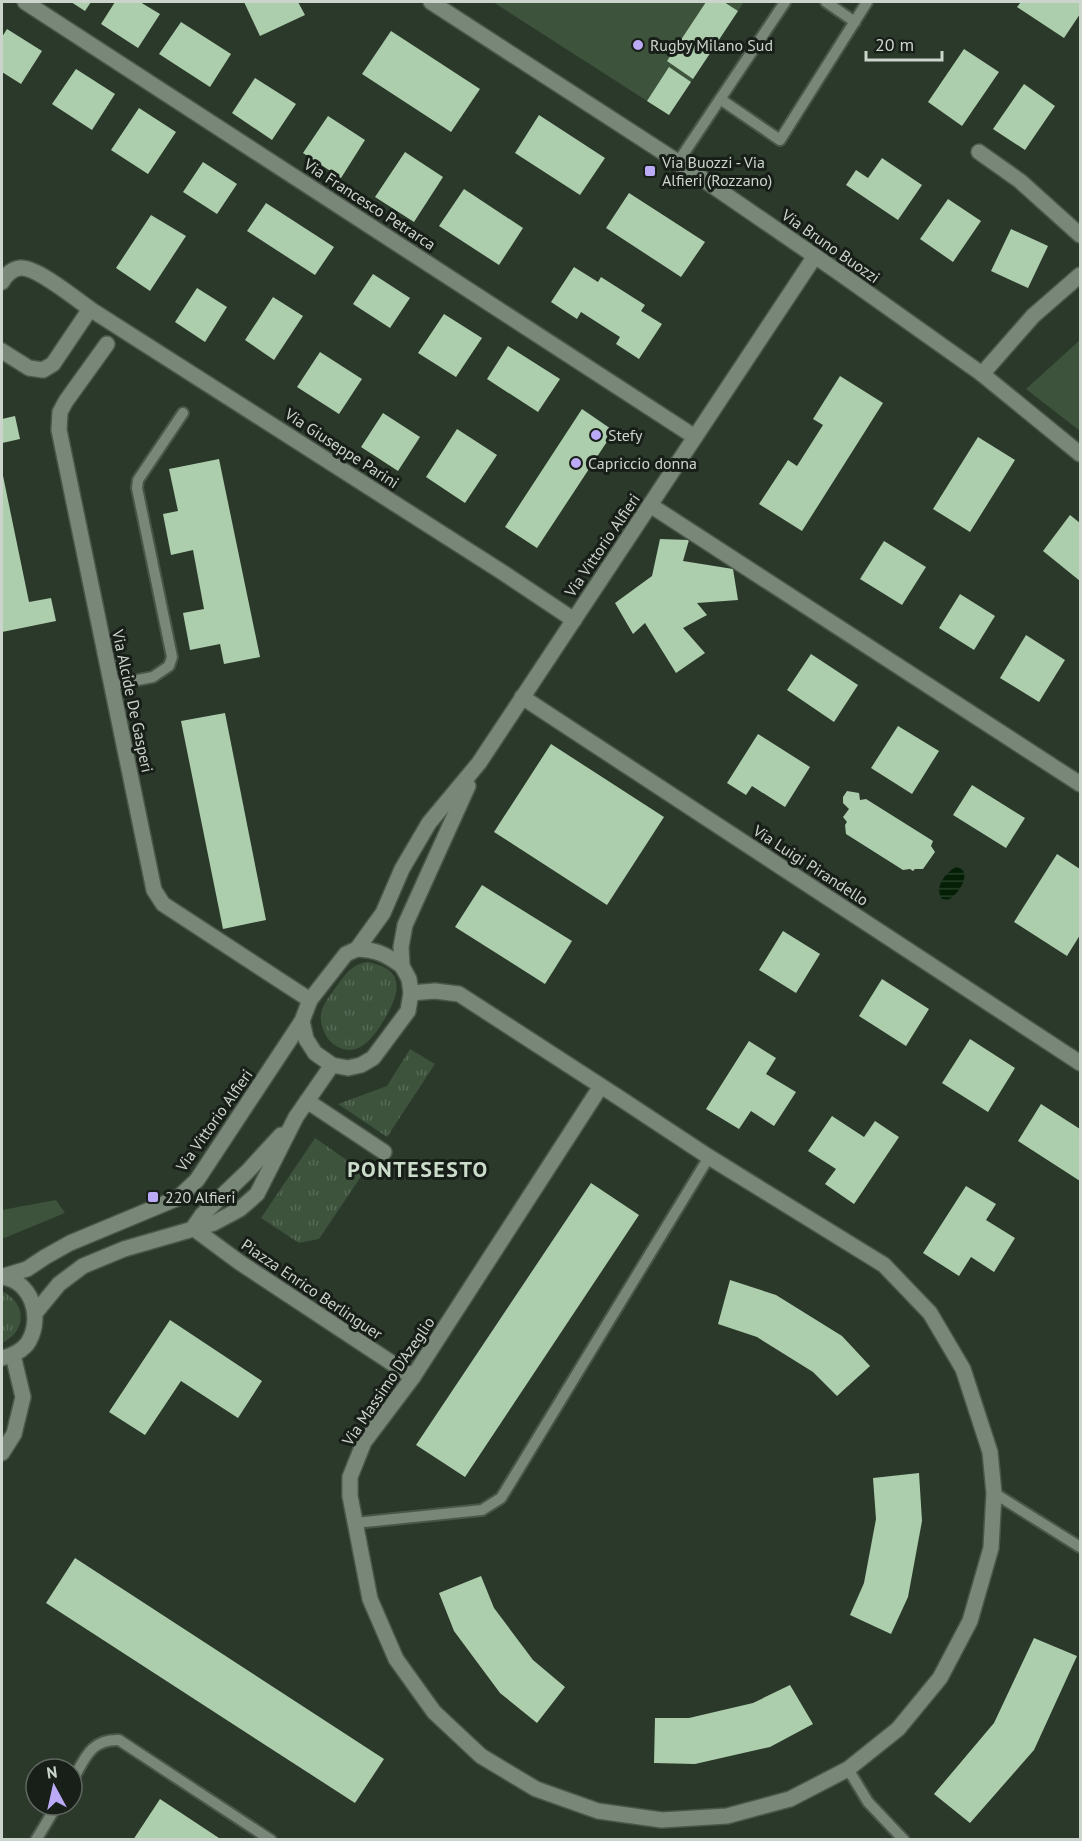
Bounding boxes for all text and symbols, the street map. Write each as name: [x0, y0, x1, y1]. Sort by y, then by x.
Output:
scale bar: [866, 24, 942, 62]
text: 20 m: [875, 33, 914, 56]
place label: Rugby Milano Sud: [650, 35, 773, 55]
marker: Rugby Milano Sud: [631, 38, 645, 52]
place label: Via Buozzi - Via Alfieri (Rozzano): [661, 152, 772, 190]
street label: Via Francesco Petrarca: [299, 153, 440, 254]
marker: Via Buozzi - Via Alfieri (Rozzano): [643, 164, 657, 178]
street label: Via Bruno Buozzi: [777, 204, 884, 287]
street label: Via Giuseppe Parini: [280, 403, 403, 492]
place label: Stefy: [608, 425, 643, 445]
marker: Stefy: [589, 428, 603, 442]
place label: Capriccio donna: [588, 453, 697, 473]
marker: Capriccio donna: [569, 456, 583, 470]
street label: Via Vittorio Alfieri: [560, 490, 644, 601]
street label: Via Alcide De Gasperi: [108, 627, 158, 774]
street label: Via Luigi Pirandello: [749, 820, 872, 910]
street label: Via Vittorio Alfieri: [171, 1065, 257, 1176]
district label: PONTESESTO: [347, 1155, 489, 1183]
place label: 220 Alfieri: [165, 1187, 235, 1207]
marker: 220 Alfieri: [146, 1190, 160, 1204]
street label: Piazza Enrico Berlinguer: [238, 1234, 387, 1344]
street label: Via Massimo D'Azeglio: [337, 1313, 439, 1450]
north arrow: [24, 1757, 84, 1817]
text: N: [45, 1762, 59, 1783]

